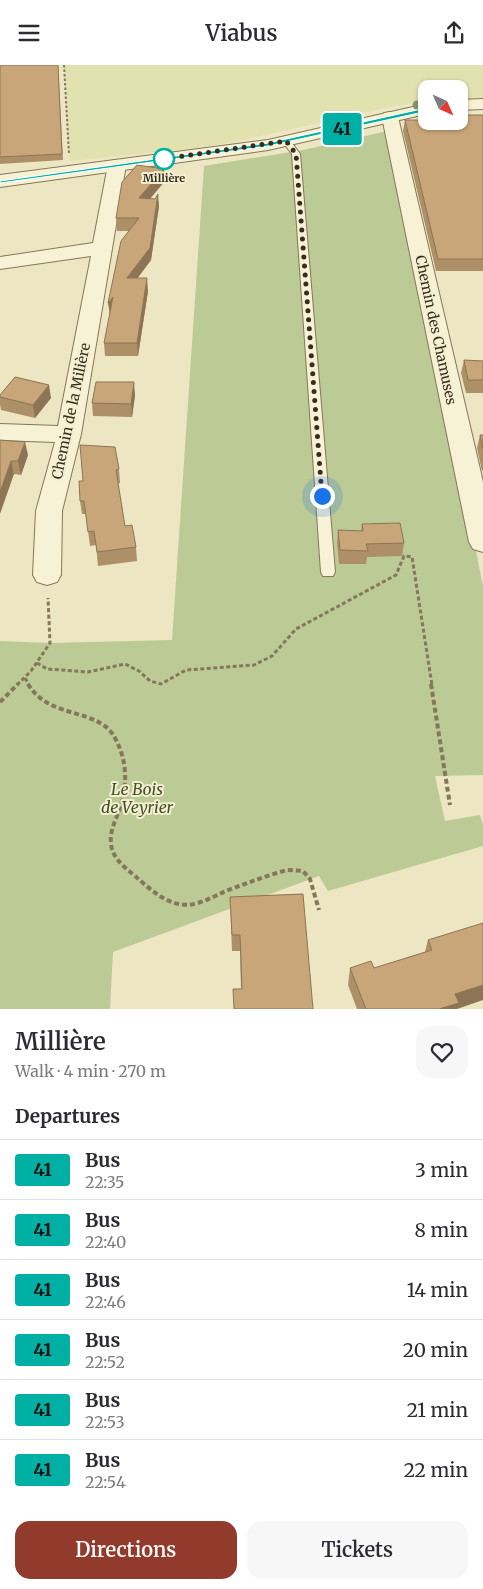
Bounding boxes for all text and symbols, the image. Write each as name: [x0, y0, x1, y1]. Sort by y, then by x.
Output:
icon: menu: [15, 19, 43, 47]
text: Viabus: [206, 19, 277, 47]
icon: share: [440, 19, 468, 47]
north arrow: [418, 80, 468, 130]
map controls: [418, 80, 468, 130]
line badge: 41: [320, 113, 364, 145]
text: 41: [333, 117, 351, 140]
marker: Millière: [153, 148, 175, 170]
place label: Millière: [143, 171, 185, 185]
street label: Chemin des Chamuses: [411, 254, 461, 406]
street label: Chemin de la Milière: [48, 341, 94, 481]
your location: [310, 484, 335, 509]
park label: Le Bois de Veyrier: [101, 779, 174, 817]
text: Millière: [15, 1026, 106, 1057]
button: heart: [416, 1026, 468, 1078]
text: Walk · 4 min · 270 m: [15, 1061, 166, 1081]
text: Departures: [15, 1104, 120, 1128]
text: Bus: [85, 1148, 120, 1172]
text: 41: [33, 1158, 52, 1181]
text: 3 min: [415, 1158, 468, 1182]
text: 22:35: [85, 1172, 124, 1192]
text: Bus: [85, 1208, 120, 1232]
text: 41: [33, 1218, 52, 1241]
text: 8 min: [415, 1218, 468, 1242]
text: 22:40: [85, 1232, 126, 1252]
text: Bus: [85, 1268, 120, 1292]
text: 41: [33, 1278, 52, 1301]
text: 14 min: [407, 1278, 468, 1302]
text: 22:46: [85, 1292, 126, 1312]
text: Bus: [85, 1328, 120, 1352]
text: 41: [33, 1338, 52, 1361]
text: 20 min: [403, 1338, 468, 1362]
text: 22:52: [85, 1352, 125, 1372]
text: Bus: [85, 1388, 120, 1412]
text: 41: [33, 1398, 52, 1421]
text: 21 min: [407, 1398, 468, 1422]
text: 22:53: [85, 1412, 125, 1432]
text: Bus: [85, 1448, 120, 1472]
text: 41: [33, 1458, 52, 1481]
text: 22 min: [404, 1458, 468, 1482]
text: 22:54: [85, 1472, 126, 1492]
button: Directions: [15, 1521, 237, 1579]
button: Tickets: [247, 1521, 468, 1579]

